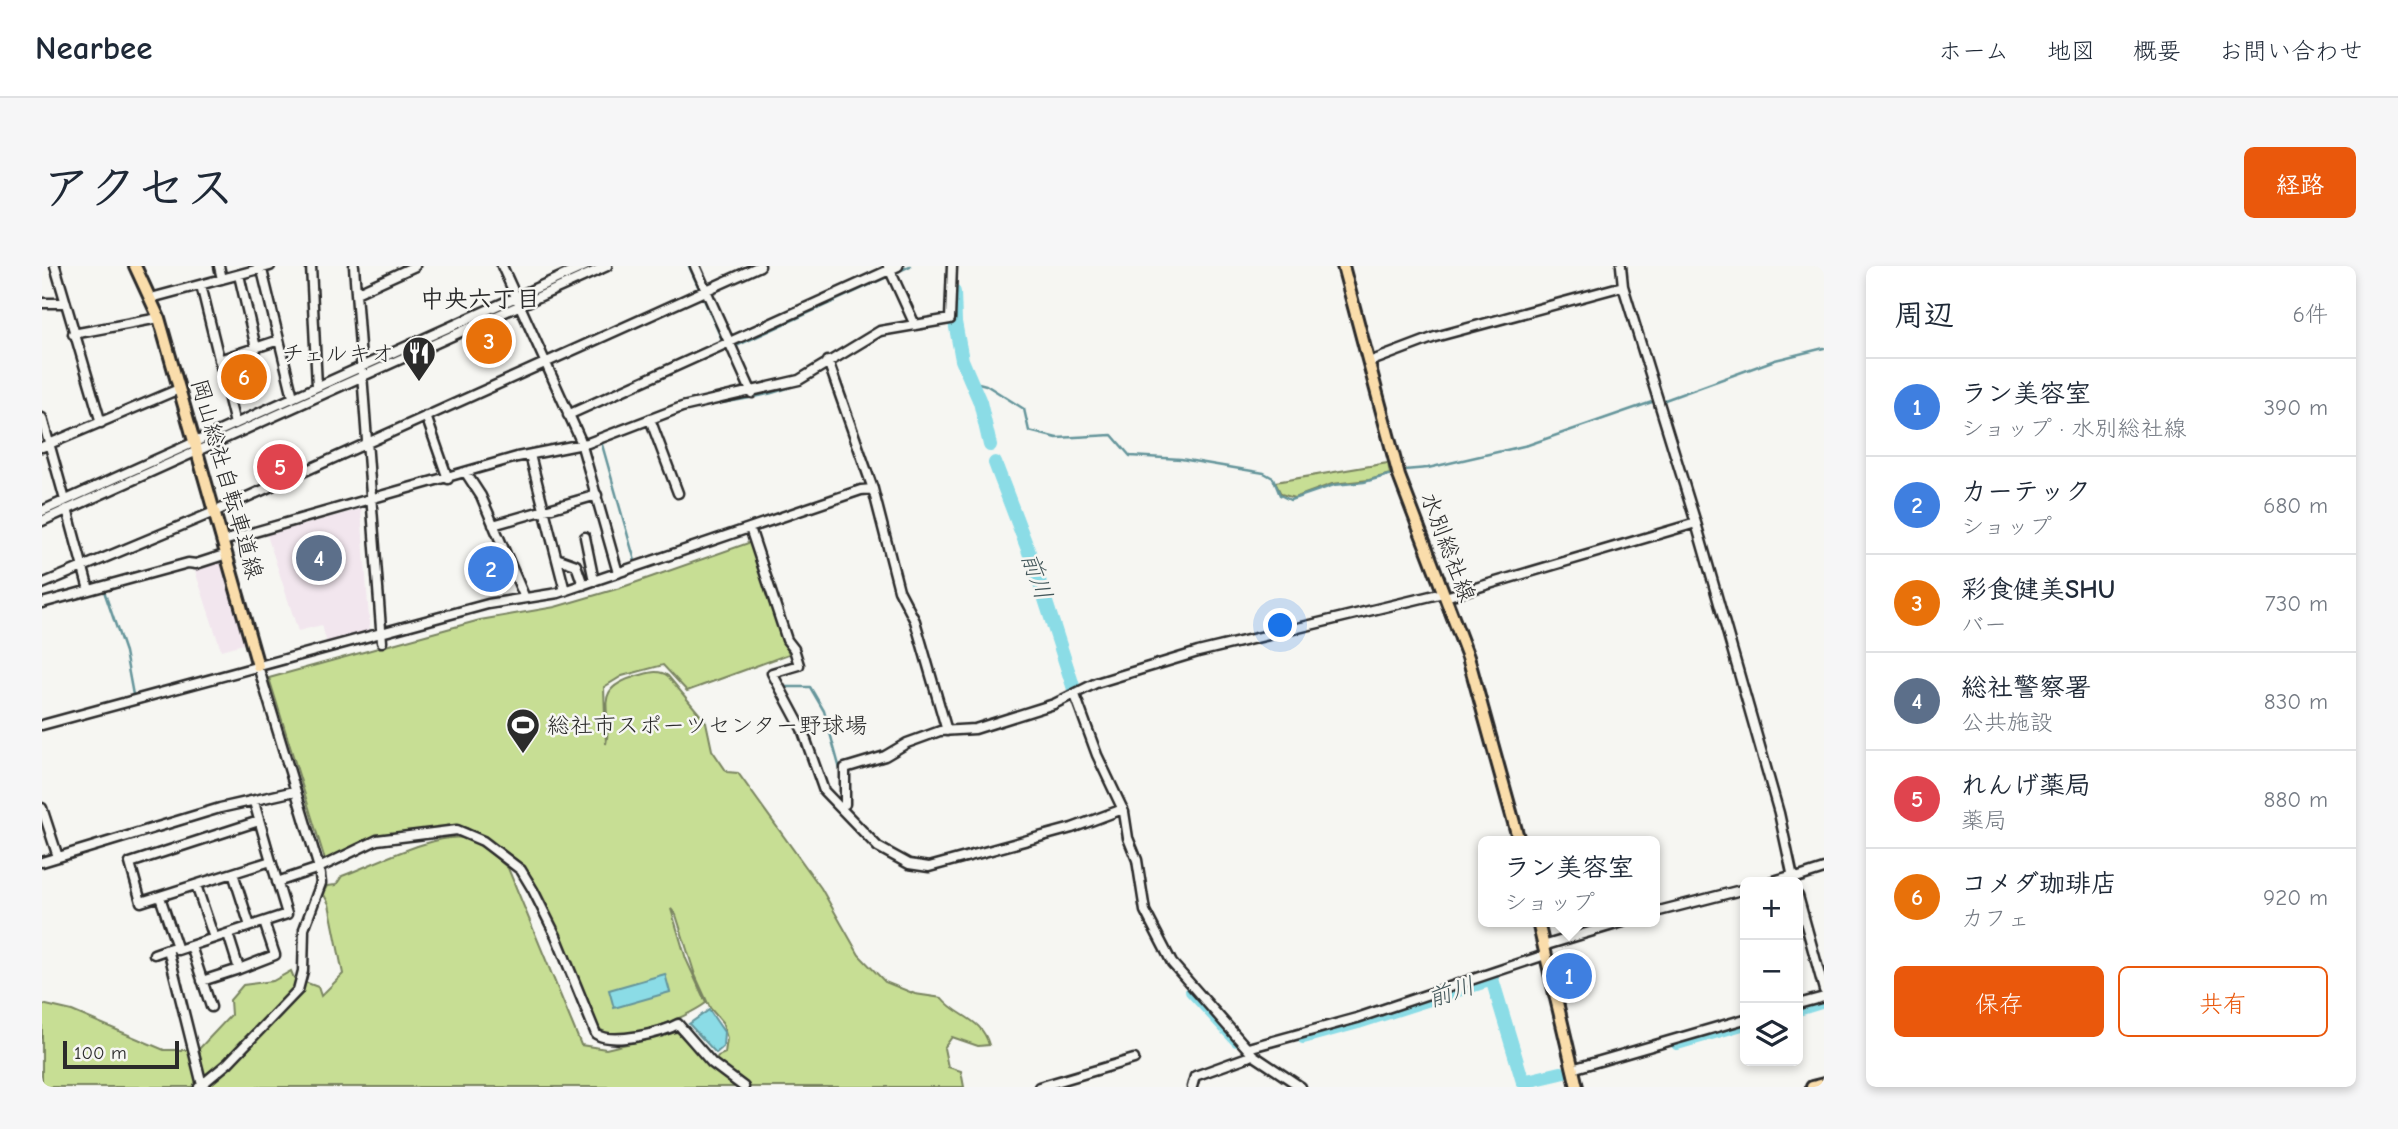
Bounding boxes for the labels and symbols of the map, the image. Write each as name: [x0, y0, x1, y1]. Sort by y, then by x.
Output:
district label: 中央六丁目: [420, 285, 540, 313]
pin: 3: [466, 315, 512, 367]
restaurant icon: チェルキオ: [400, 334, 438, 383]
place label: チェルキオ: [281, 340, 394, 367]
pin: 6: [221, 351, 267, 403]
street label: 岡山総社自転車道線: [185, 376, 269, 582]
pin: 5: [257, 441, 303, 493]
street label: 水別総社線: [1415, 488, 1481, 606]
pin: 4: [296, 532, 342, 584]
pin: 2: [468, 543, 514, 595]
water label: 前川: [1016, 549, 1058, 603]
your location: [1263, 608, 1297, 642]
sports icon: 総社市スポーツセンター野球場: [504, 706, 542, 755]
place label: 総社市スポーツセンター野球場: [547, 712, 868, 739]
pin: 1: [1546, 950, 1592, 1002]
water label: 前川: [1424, 971, 1478, 1013]
scale bar: [63, 1038, 178, 1070]

